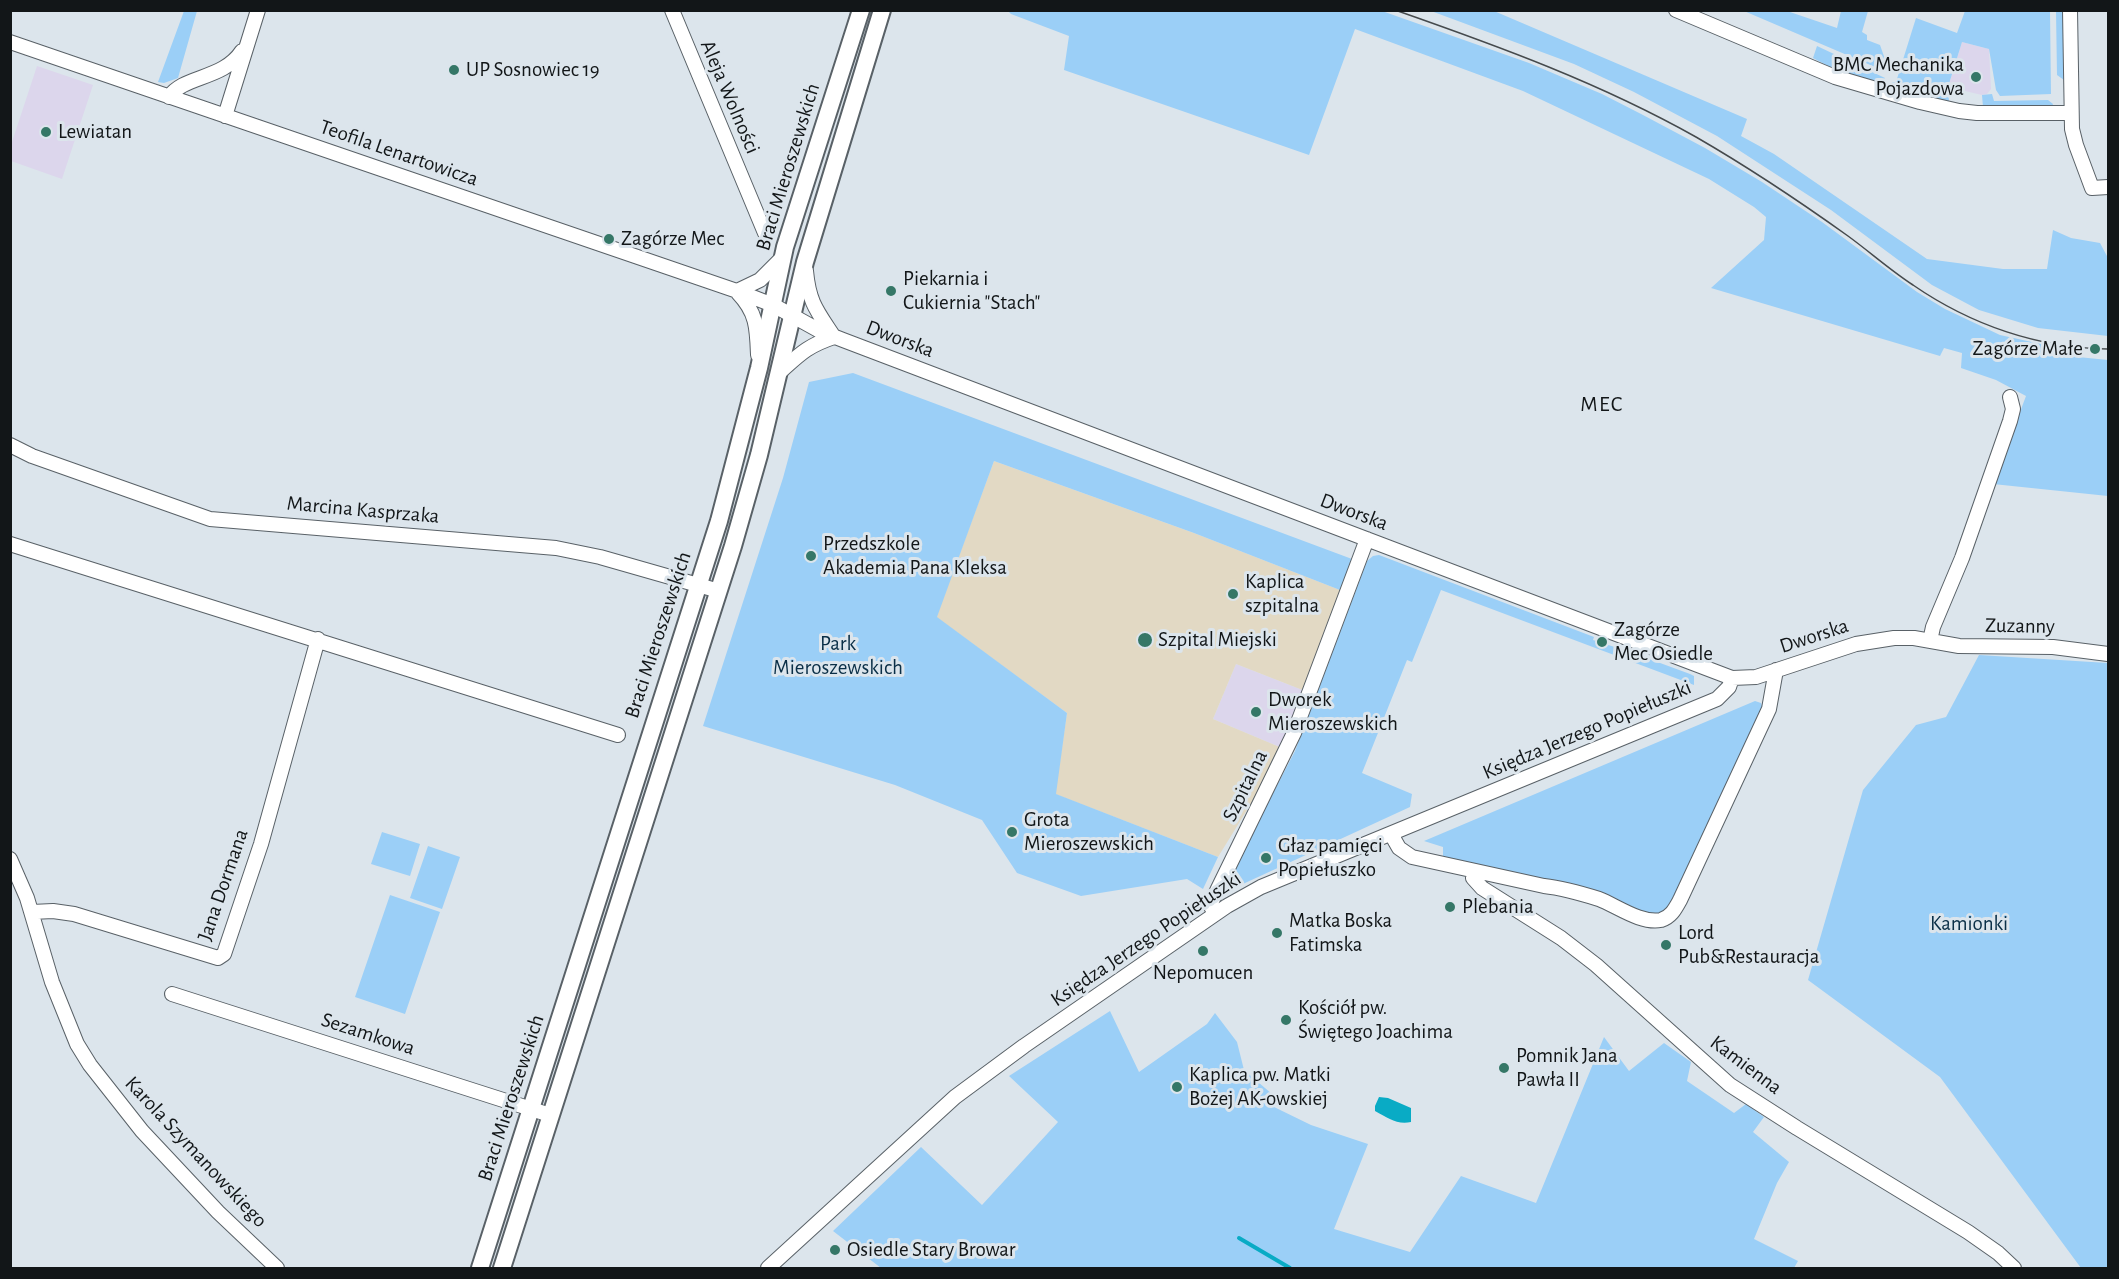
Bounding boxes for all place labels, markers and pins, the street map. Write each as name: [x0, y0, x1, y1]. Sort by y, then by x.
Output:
place label: BMC Mechanika Pojazdowa: [1833, 52, 1964, 102]
place label: UP Sosnowiec 19: [466, 57, 600, 83]
marker: UP Sosnowiec 19: [447, 63, 461, 77]
marker: BMC Mechanika Pojazdowa: [1969, 70, 1983, 84]
place label: Lewiatan: [58, 119, 132, 145]
marker: Lewiatan: [39, 125, 53, 139]
place label: Zagórze Mec: [621, 226, 724, 252]
marker: Zagórze Mec: [602, 232, 616, 246]
place label: Piekarnia i Cukiernia "Stach": [903, 266, 1040, 316]
marker: Piekarnia i Cukiernia "Stach": [884, 284, 898, 298]
place label: Zagórze Małe: [1972, 336, 2083, 362]
marker: Zagórze Małe: [2088, 342, 2102, 356]
place label: Przedszkole Akademia Pana Kleksa: [823, 531, 1007, 581]
marker: Przedszkole Akademia Pana Kleksa: [804, 549, 818, 563]
place label: Kaplica szpitalna: [1245, 569, 1319, 619]
marker: Kaplica szpitalna: [1226, 587, 1240, 601]
place label: Zagórze Mec Osiedle: [1614, 617, 1713, 667]
place label: Szpital Miejski: [1158, 627, 1277, 653]
marker: Szpital Miejski: [1136, 631, 1154, 649]
marker: Zagórze Mec Osiedle: [1595, 635, 1609, 649]
place label: Dworek Mieroszewskich: [1268, 687, 1398, 737]
marker: Dworek Mieroszewskich: [1249, 705, 1263, 719]
place label: Grota Mieroszewskich: [1024, 807, 1154, 857]
marker: Grota Mieroszewskich: [1005, 825, 1019, 839]
place label: Głaz pamięci Popiełuszko: [1278, 833, 1383, 883]
marker: Głaz pamięci Popiełuszko: [1259, 851, 1273, 865]
place label: Plebania: [1462, 894, 1534, 920]
marker: Plebania: [1443, 900, 1457, 914]
place label: Matka Boska Fatimska: [1289, 908, 1392, 958]
place label: Lord Pub&Restauracja: [1678, 920, 1820, 970]
marker: Matka Boska Fatimska: [1270, 926, 1284, 940]
marker: Lord Pub&Restauracja: [1659, 938, 1673, 952]
marker: Nepomucen: [1196, 944, 1210, 958]
place label: Nepomucen: [1153, 960, 1253, 986]
place label: Kościół pw. Świętego Joachima: [1298, 995, 1453, 1045]
marker: Kościół pw. Świętego Joachima: [1279, 1013, 1293, 1027]
place label: Pomnik Jana Pawła II: [1516, 1043, 1618, 1093]
marker: Pomnik Jana Pawła II: [1497, 1061, 1511, 1075]
place label: Kaplica pw. Matki Bożej AK-owskiej: [1189, 1062, 1331, 1112]
marker: Kaplica pw. Matki Bożej AK-owskiej: [1170, 1080, 1184, 1094]
place label: Osiedle Stary Browar: [847, 1237, 1016, 1263]
marker: Osiedle Stary Browar: [828, 1243, 842, 1257]

